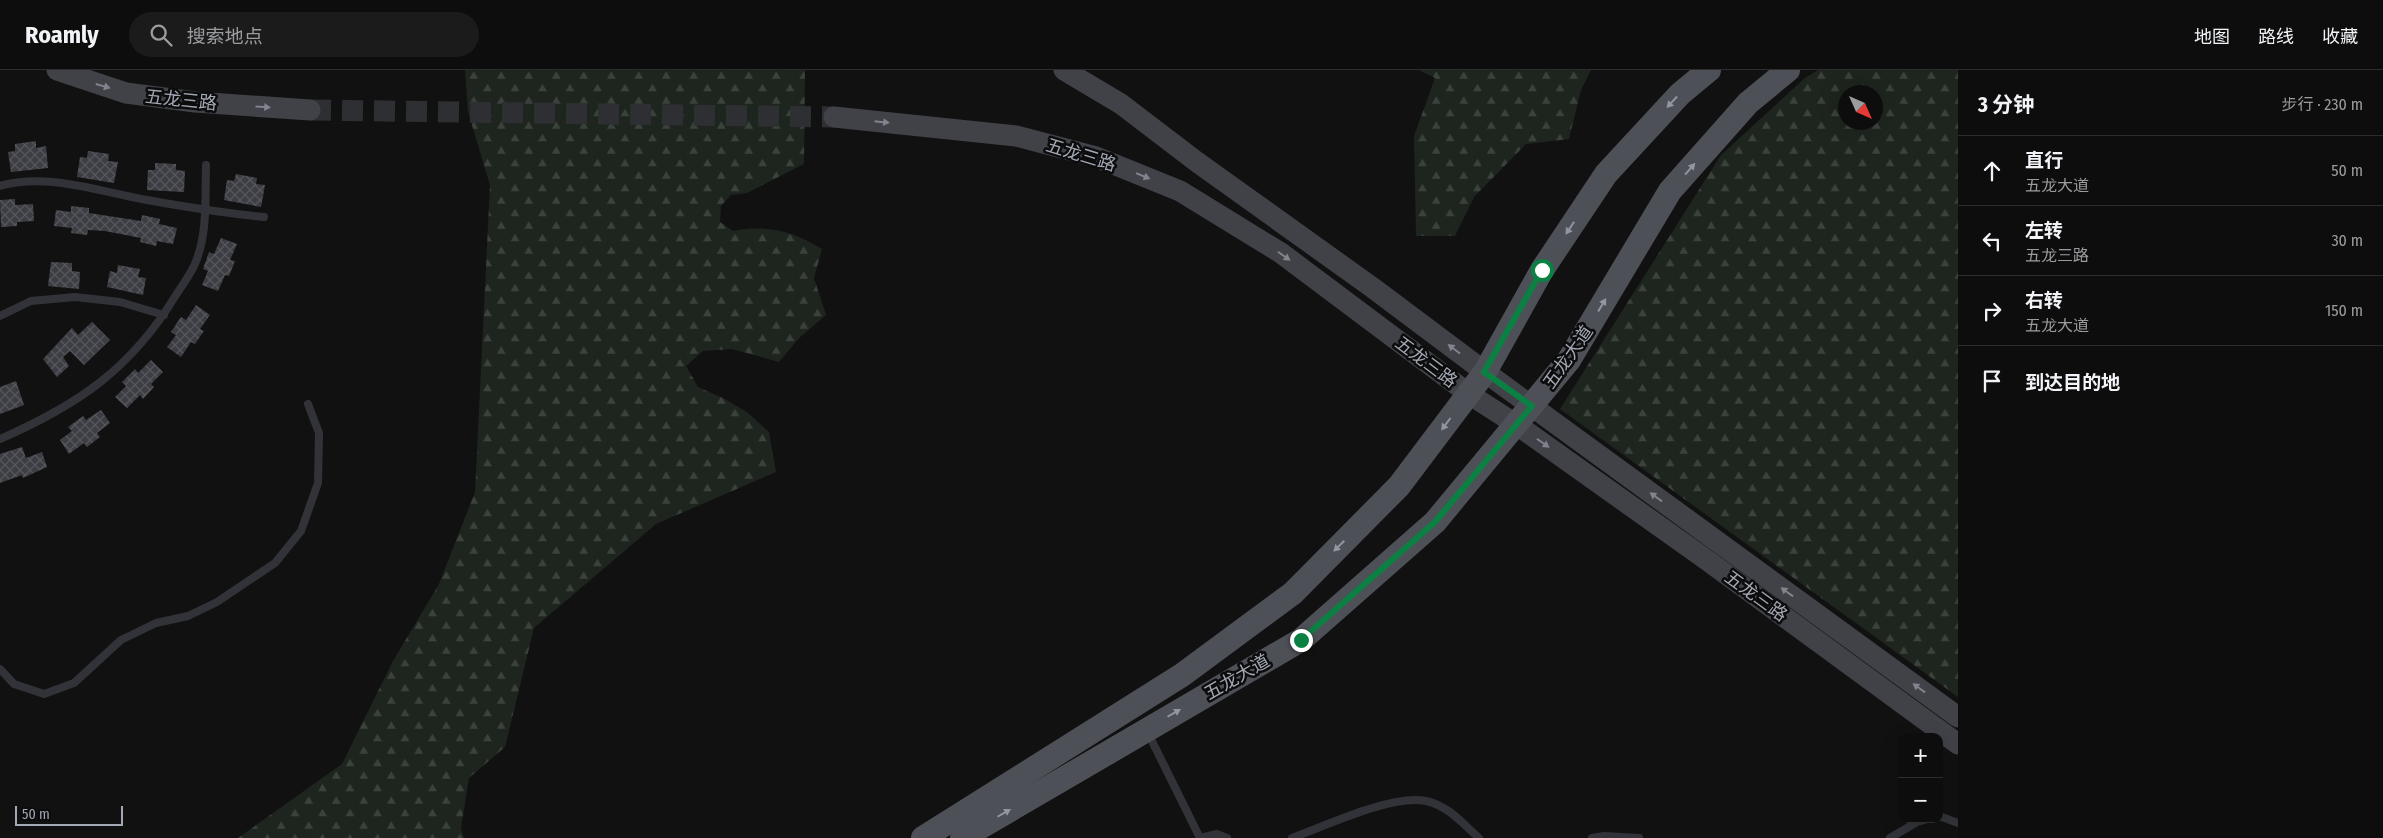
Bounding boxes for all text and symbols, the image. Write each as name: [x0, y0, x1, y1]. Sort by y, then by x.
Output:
search box: [129, 12, 479, 57]
text: Roamly: [25, 21, 99, 49]
icon: search: [147, 21, 175, 49]
text: 搜索地点: [187, 25, 263, 48]
text: 地图: [2194, 26, 2230, 48]
text: 路线: [2258, 26, 2294, 48]
text: 收藏: [2322, 26, 2358, 48]
one-way arrow: [95, 83, 110, 91]
street label: 五龙三路: [144, 85, 218, 115]
north arrow: [1838, 85, 1883, 130]
text: 3 分钟: [1978, 92, 2034, 118]
text: 步行 · 230 m: [2281, 95, 2363, 114]
one-way arrow: [1666, 96, 1678, 108]
one-way arrow: [256, 103, 272, 111]
one-way arrow: [875, 118, 891, 126]
street label: 五龙三路: [1043, 134, 1119, 176]
text: 直行: [2025, 149, 2063, 172]
icon: ahead: [1978, 157, 2006, 185]
text: 50 m: [2331, 161, 2363, 180]
one-way arrow: [1684, 163, 1696, 175]
one-way arrow: [1136, 172, 1150, 180]
text: 五龙大道: [2025, 176, 2089, 195]
text: 左转: [2025, 219, 2063, 242]
one-way arrow: [1565, 221, 1575, 235]
icon: left: [1978, 227, 2006, 255]
text: 30 m: [2331, 231, 2363, 250]
text: 五龙三路: [2025, 246, 2089, 265]
one-way arrow: [1277, 251, 1291, 261]
route start: [1531, 259, 1554, 282]
text: 右转: [2025, 289, 2063, 312]
icon: right: [1978, 297, 2006, 325]
one-way arrow: [1598, 298, 1607, 311]
text: 150 m: [2325, 301, 2363, 320]
text: 五龙大道: [2025, 316, 2089, 335]
street label: 五龙大道: [1538, 321, 1598, 393]
street label: 五龙三路: [1391, 332, 1461, 392]
one-way arrow: [1447, 344, 1461, 354]
icon: arrive: [1978, 367, 2006, 395]
text: 到达目的地: [2025, 371, 2120, 394]
one-way arrow: [1440, 417, 1451, 430]
one-way arrow: [1536, 438, 1550, 448]
one-way arrow: [1649, 492, 1663, 502]
one-way arrow: [1333, 540, 1345, 552]
street label: 五龙三路: [1720, 566, 1792, 626]
one-way arrow: [1781, 587, 1794, 598]
route end: [1290, 629, 1313, 652]
street label: 五龙大道: [1200, 649, 1274, 705]
one-way arrow: [1912, 683, 1926, 693]
one-way arrow: [1166, 709, 1181, 717]
map controls: [1898, 733, 1943, 823]
button: +: [1898, 733, 1943, 778]
button: −: [1898, 778, 1943, 823]
scale bar: [15, 803, 122, 826]
text: 50 m: [22, 806, 50, 823]
one-way arrow: [997, 809, 1010, 818]

